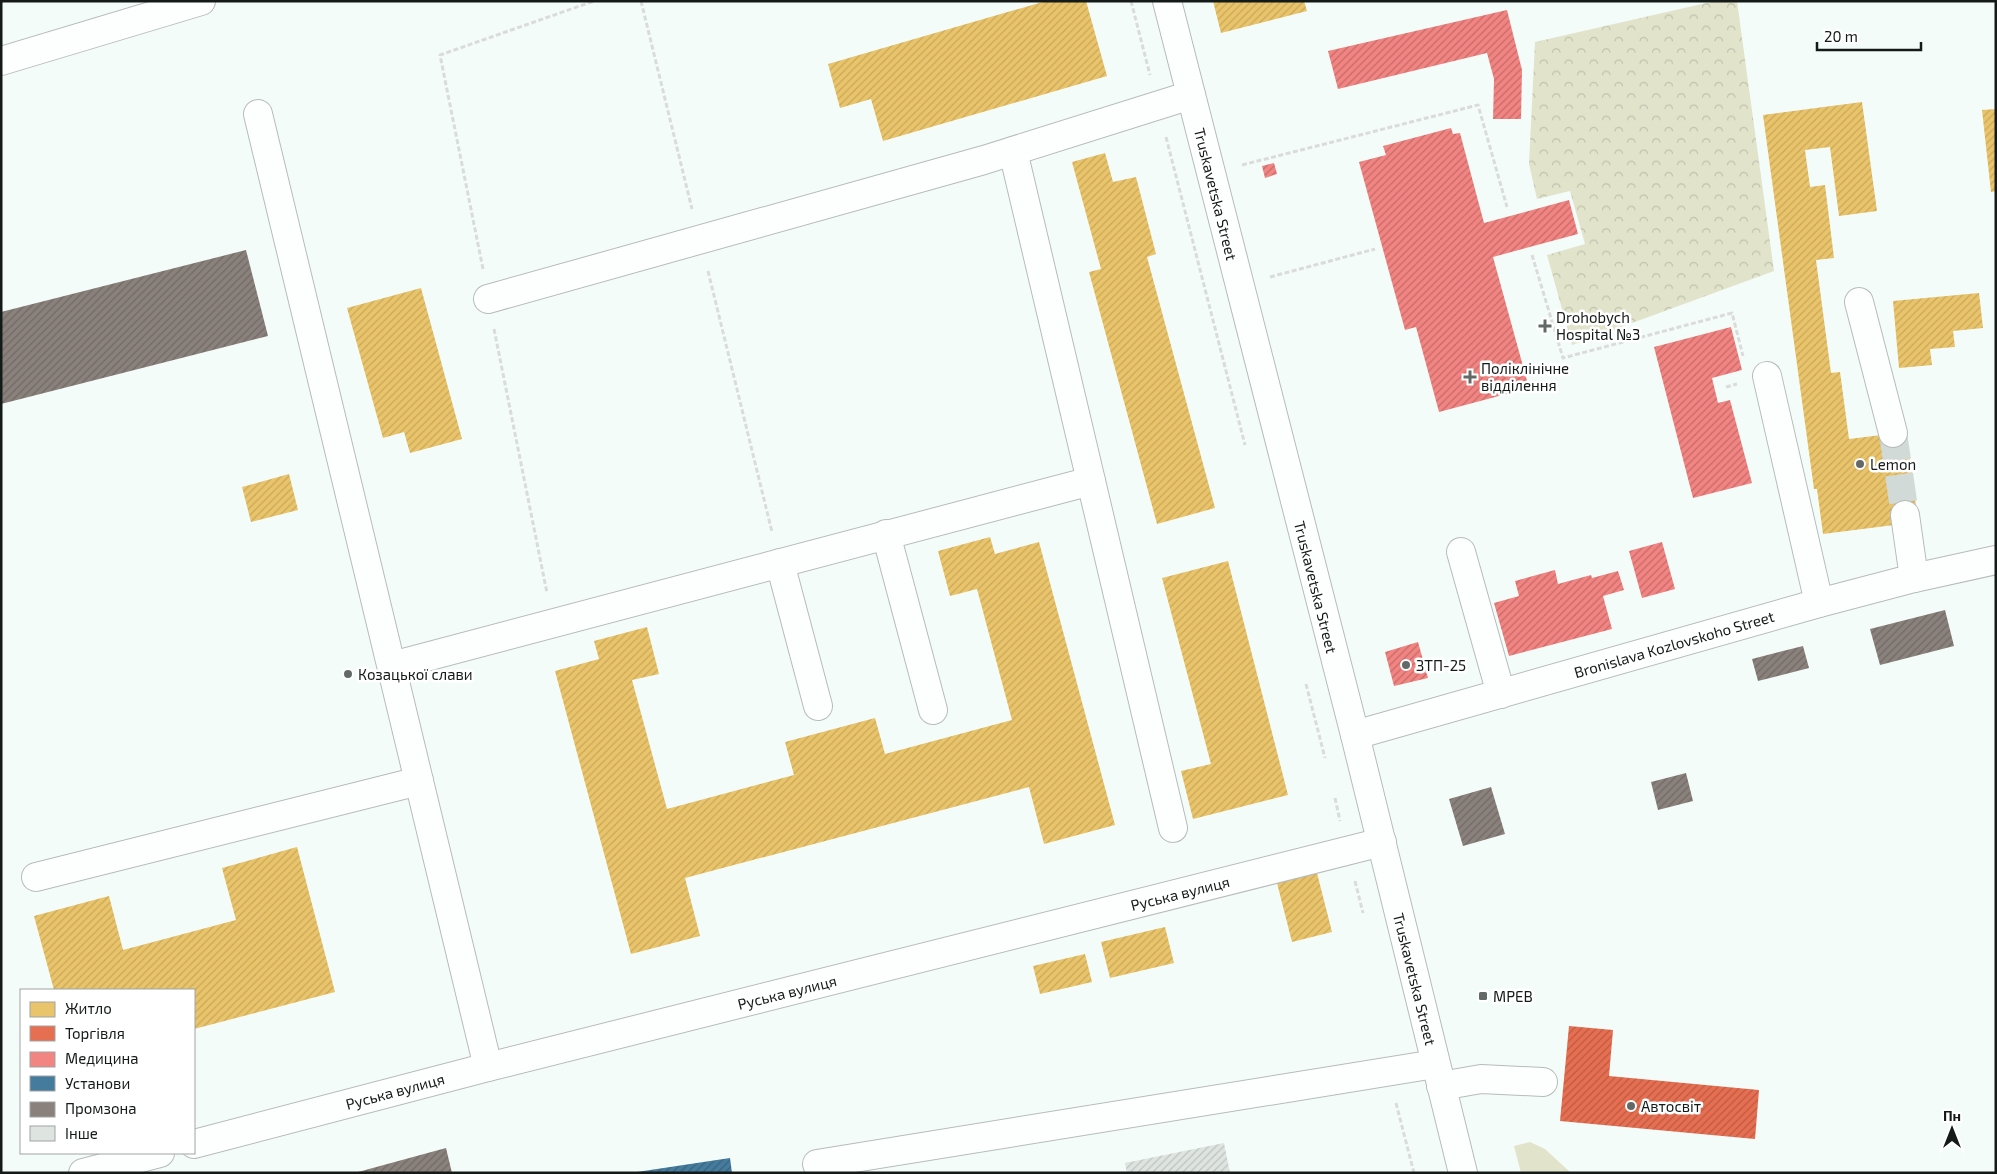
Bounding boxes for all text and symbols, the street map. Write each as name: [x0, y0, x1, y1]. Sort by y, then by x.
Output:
scale bar: [1817, 20, 1921, 52]
text: 20 m: [1824, 27, 1858, 45]
street label: Truskavetska Street: [1191, 126, 1241, 262]
place label: Drohobych Hospital №3: [1556, 308, 1640, 343]
marker: Drohobych Hospital №3: [1538, 319, 1552, 333]
place label: Поліклінічне відділення: [1481, 359, 1569, 394]
marker: Поліклінічне відділення: [1463, 370, 1477, 384]
place label: Lemon: [1870, 455, 1916, 473]
marker: Lemon: [1854, 458, 1866, 470]
street label: Truskavetska Street: [1291, 519, 1341, 655]
street label: Bronislava Kozlovskoho Street: [1572, 607, 1776, 681]
place label: ЗТП-25: [1416, 656, 1466, 674]
marker: ЗТП-25: [1400, 659, 1412, 671]
place label: Козацької слави: [358, 665, 473, 683]
marker: Козацької слави: [342, 668, 354, 680]
street label: Руська вулиця: [1129, 872, 1232, 915]
street label: Truskavetska Street: [1390, 911, 1440, 1047]
street label: Руська вулиця: [736, 971, 839, 1014]
place label: МРЕВ: [1493, 987, 1533, 1005]
legend: [20, 989, 195, 1154]
marker: МРЕВ: [1477, 990, 1489, 1002]
text: Житло: [65, 999, 112, 1017]
text: Торгівля: [65, 1024, 125, 1042]
text: Медицина: [65, 1049, 138, 1067]
street label: Руська вулиця: [344, 1069, 447, 1114]
text: Установи: [65, 1074, 130, 1092]
place label: Автосвіт: [1641, 1097, 1701, 1115]
text: Промзона: [65, 1099, 137, 1117]
marker: Автосвіт: [1625, 1100, 1637, 1112]
north arrow: [1927, 1104, 1977, 1154]
text: Пн: [1943, 1107, 1961, 1124]
text: Інше: [65, 1124, 98, 1142]

